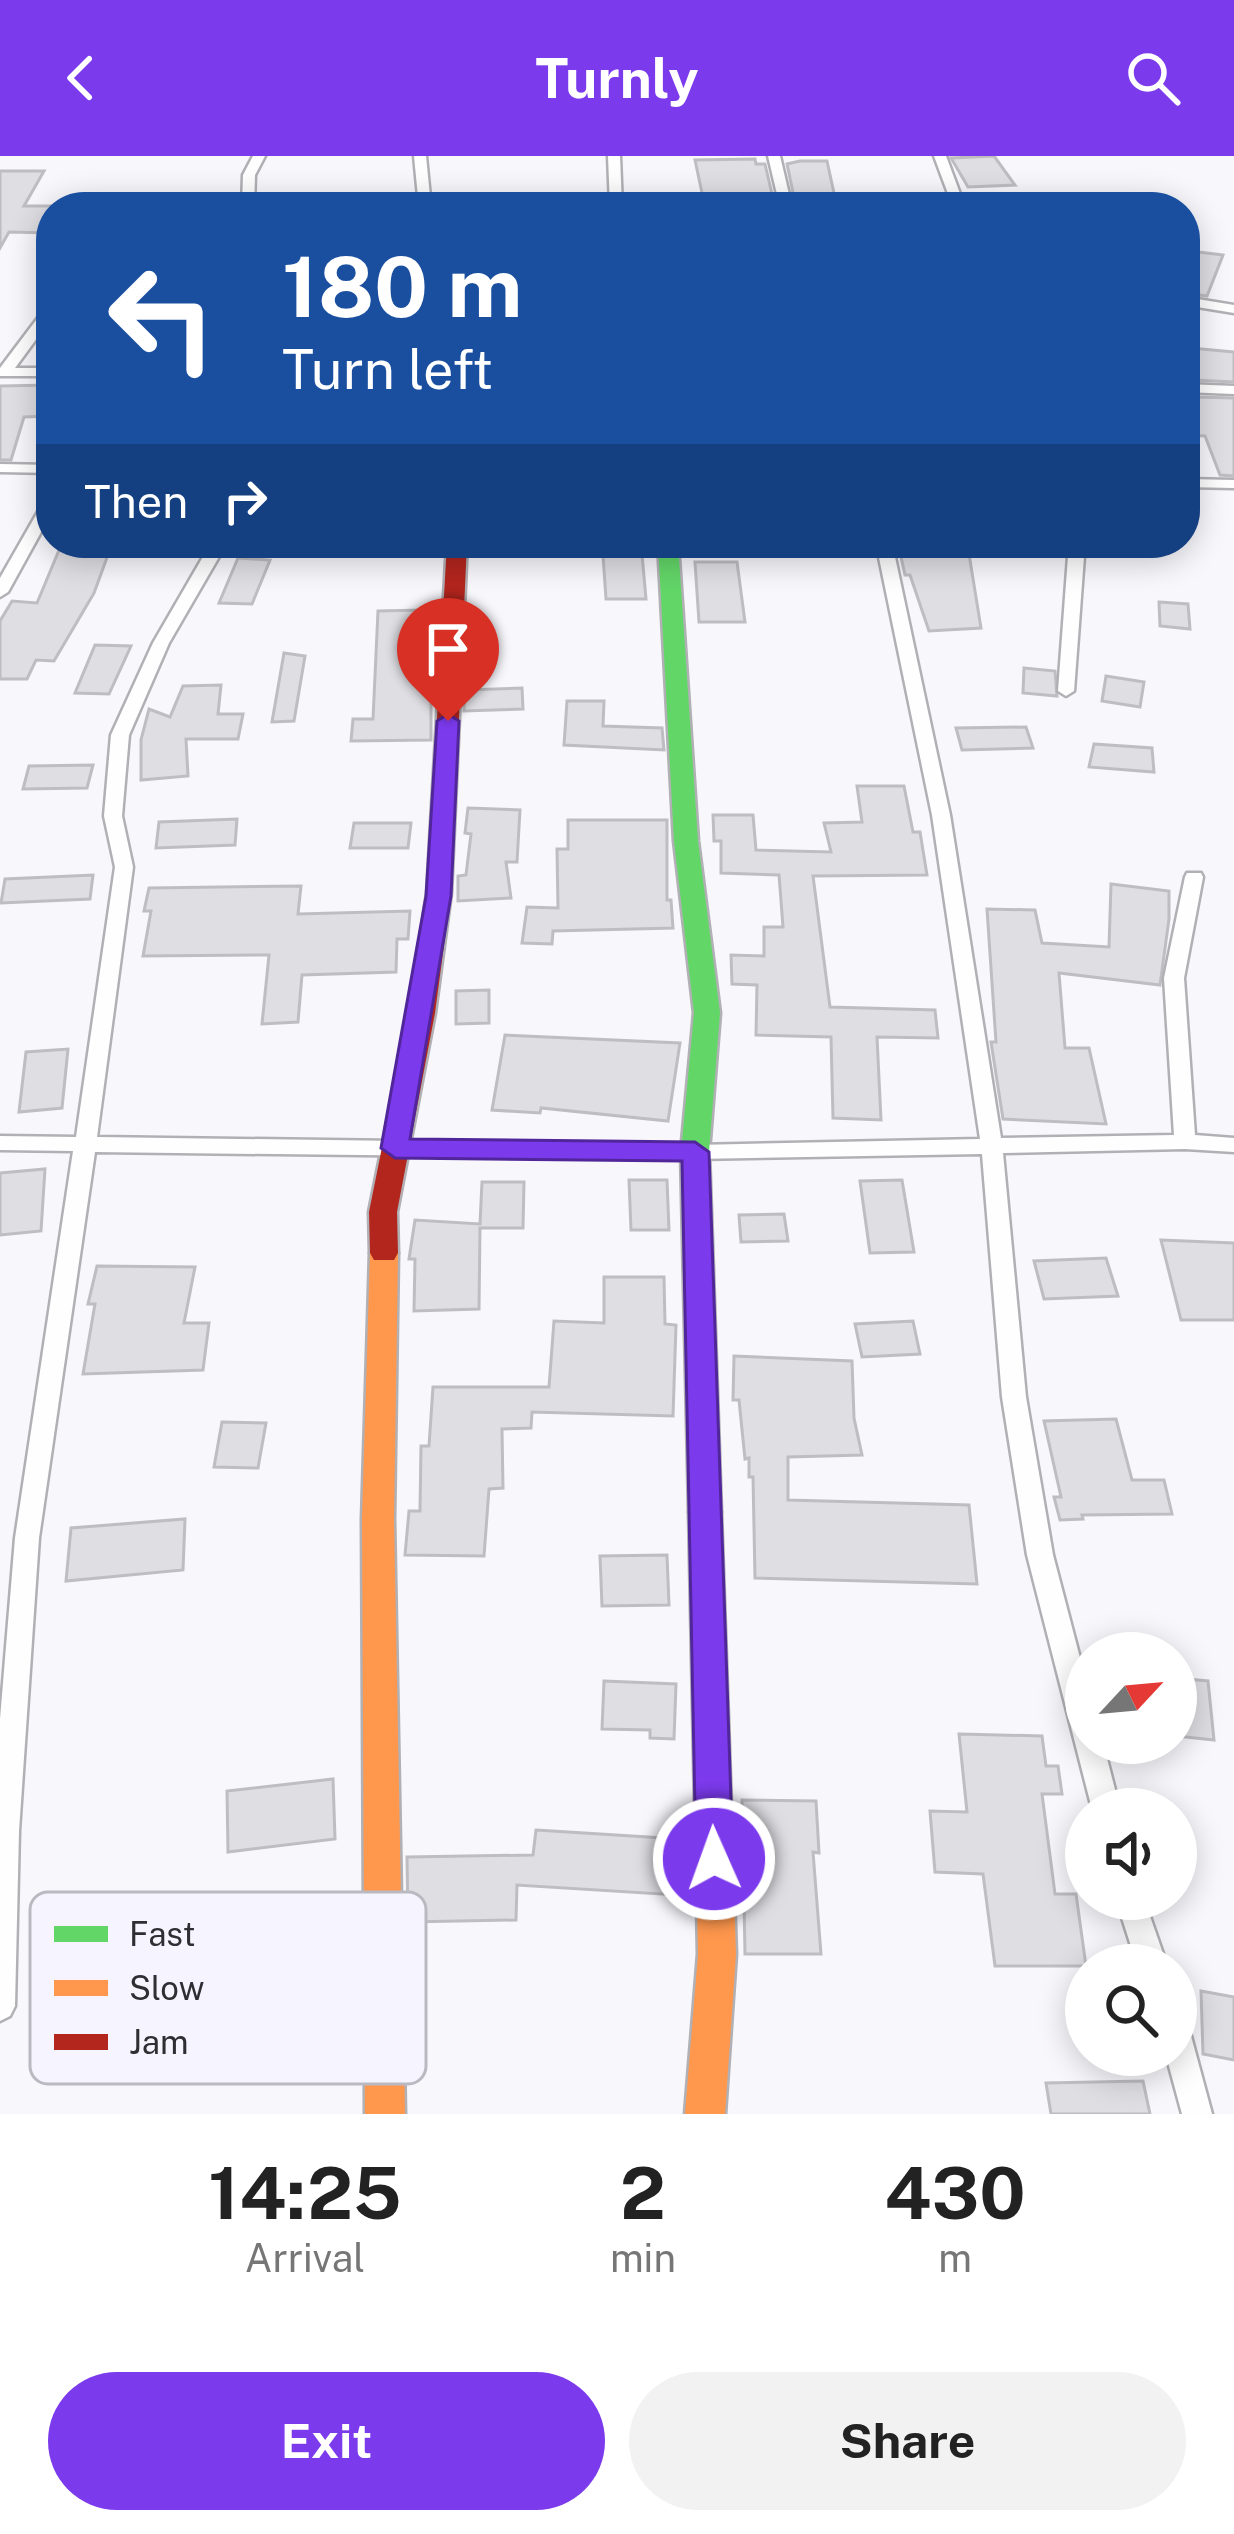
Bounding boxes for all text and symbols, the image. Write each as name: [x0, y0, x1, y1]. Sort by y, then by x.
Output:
icon: back: [48, 45, 114, 111]
icon: search: [1120, 45, 1186, 111]
text: Turnly: [535, 47, 699, 110]
text: 180 m: [282, 237, 522, 336]
icon: left: [84, 240, 240, 396]
text: Turn left: [282, 338, 493, 401]
icon: right: [212, 468, 278, 534]
text: Then: [84, 475, 188, 528]
pin: [397, 598, 499, 721]
icon: arrive: [415, 616, 481, 682]
north arrow: [1065, 1632, 1197, 1764]
map controls: [1065, 1632, 1197, 2076]
button: sound: [1065, 1788, 1197, 1920]
position arrow: [651, 1796, 777, 1922]
legend: [30, 1892, 426, 2084]
text: Fast: [129, 1915, 196, 1953]
button: search: [1065, 1944, 1197, 2076]
text: Slow: [129, 1969, 204, 2007]
text: Jam: [129, 2023, 189, 2061]
text: 14:25: [208, 2151, 402, 2235]
text: 2: [620, 2151, 666, 2235]
text: 430: [884, 2151, 1026, 2235]
text: Arrival: [245, 2235, 365, 2281]
text: min: [610, 2235, 676, 2281]
text: m: [938, 2235, 972, 2281]
button: Exit: [48, 2372, 605, 2510]
button: Share: [629, 2372, 1186, 2510]

